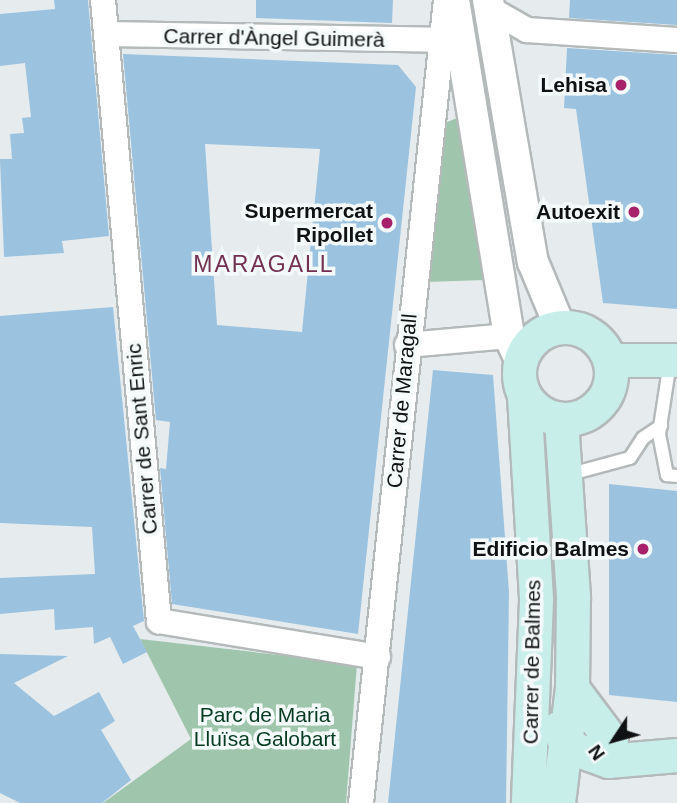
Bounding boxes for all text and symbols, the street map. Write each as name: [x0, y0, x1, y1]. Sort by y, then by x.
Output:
street label: Carrer d'Àngel Guimerà: [163, 23, 385, 53]
place label: Lehisa: [540, 72, 607, 98]
marker: Lehisa: [613, 77, 629, 93]
place label: Supermercat Ripollet: [245, 198, 373, 248]
place label: Autoexit: [536, 199, 620, 225]
marker: Autoexit: [626, 204, 642, 220]
marker: Supermercat Ripollet: [379, 215, 395, 231]
district label: MARAGALL: [194, 250, 334, 278]
street label: Carrer de Maragall: [382, 313, 422, 489]
street label: Carrer de Sant Enric: [121, 343, 163, 535]
place label: Edificio Balmes: [473, 536, 629, 562]
marker: Edificio Balmes: [635, 541, 651, 557]
street label: Carrer de Balmes: [518, 580, 546, 744]
park label: Parc de Maria Lluïsa Galobart: [194, 702, 336, 752]
north arrow: [579, 705, 649, 775]
text: N: [584, 741, 609, 764]

